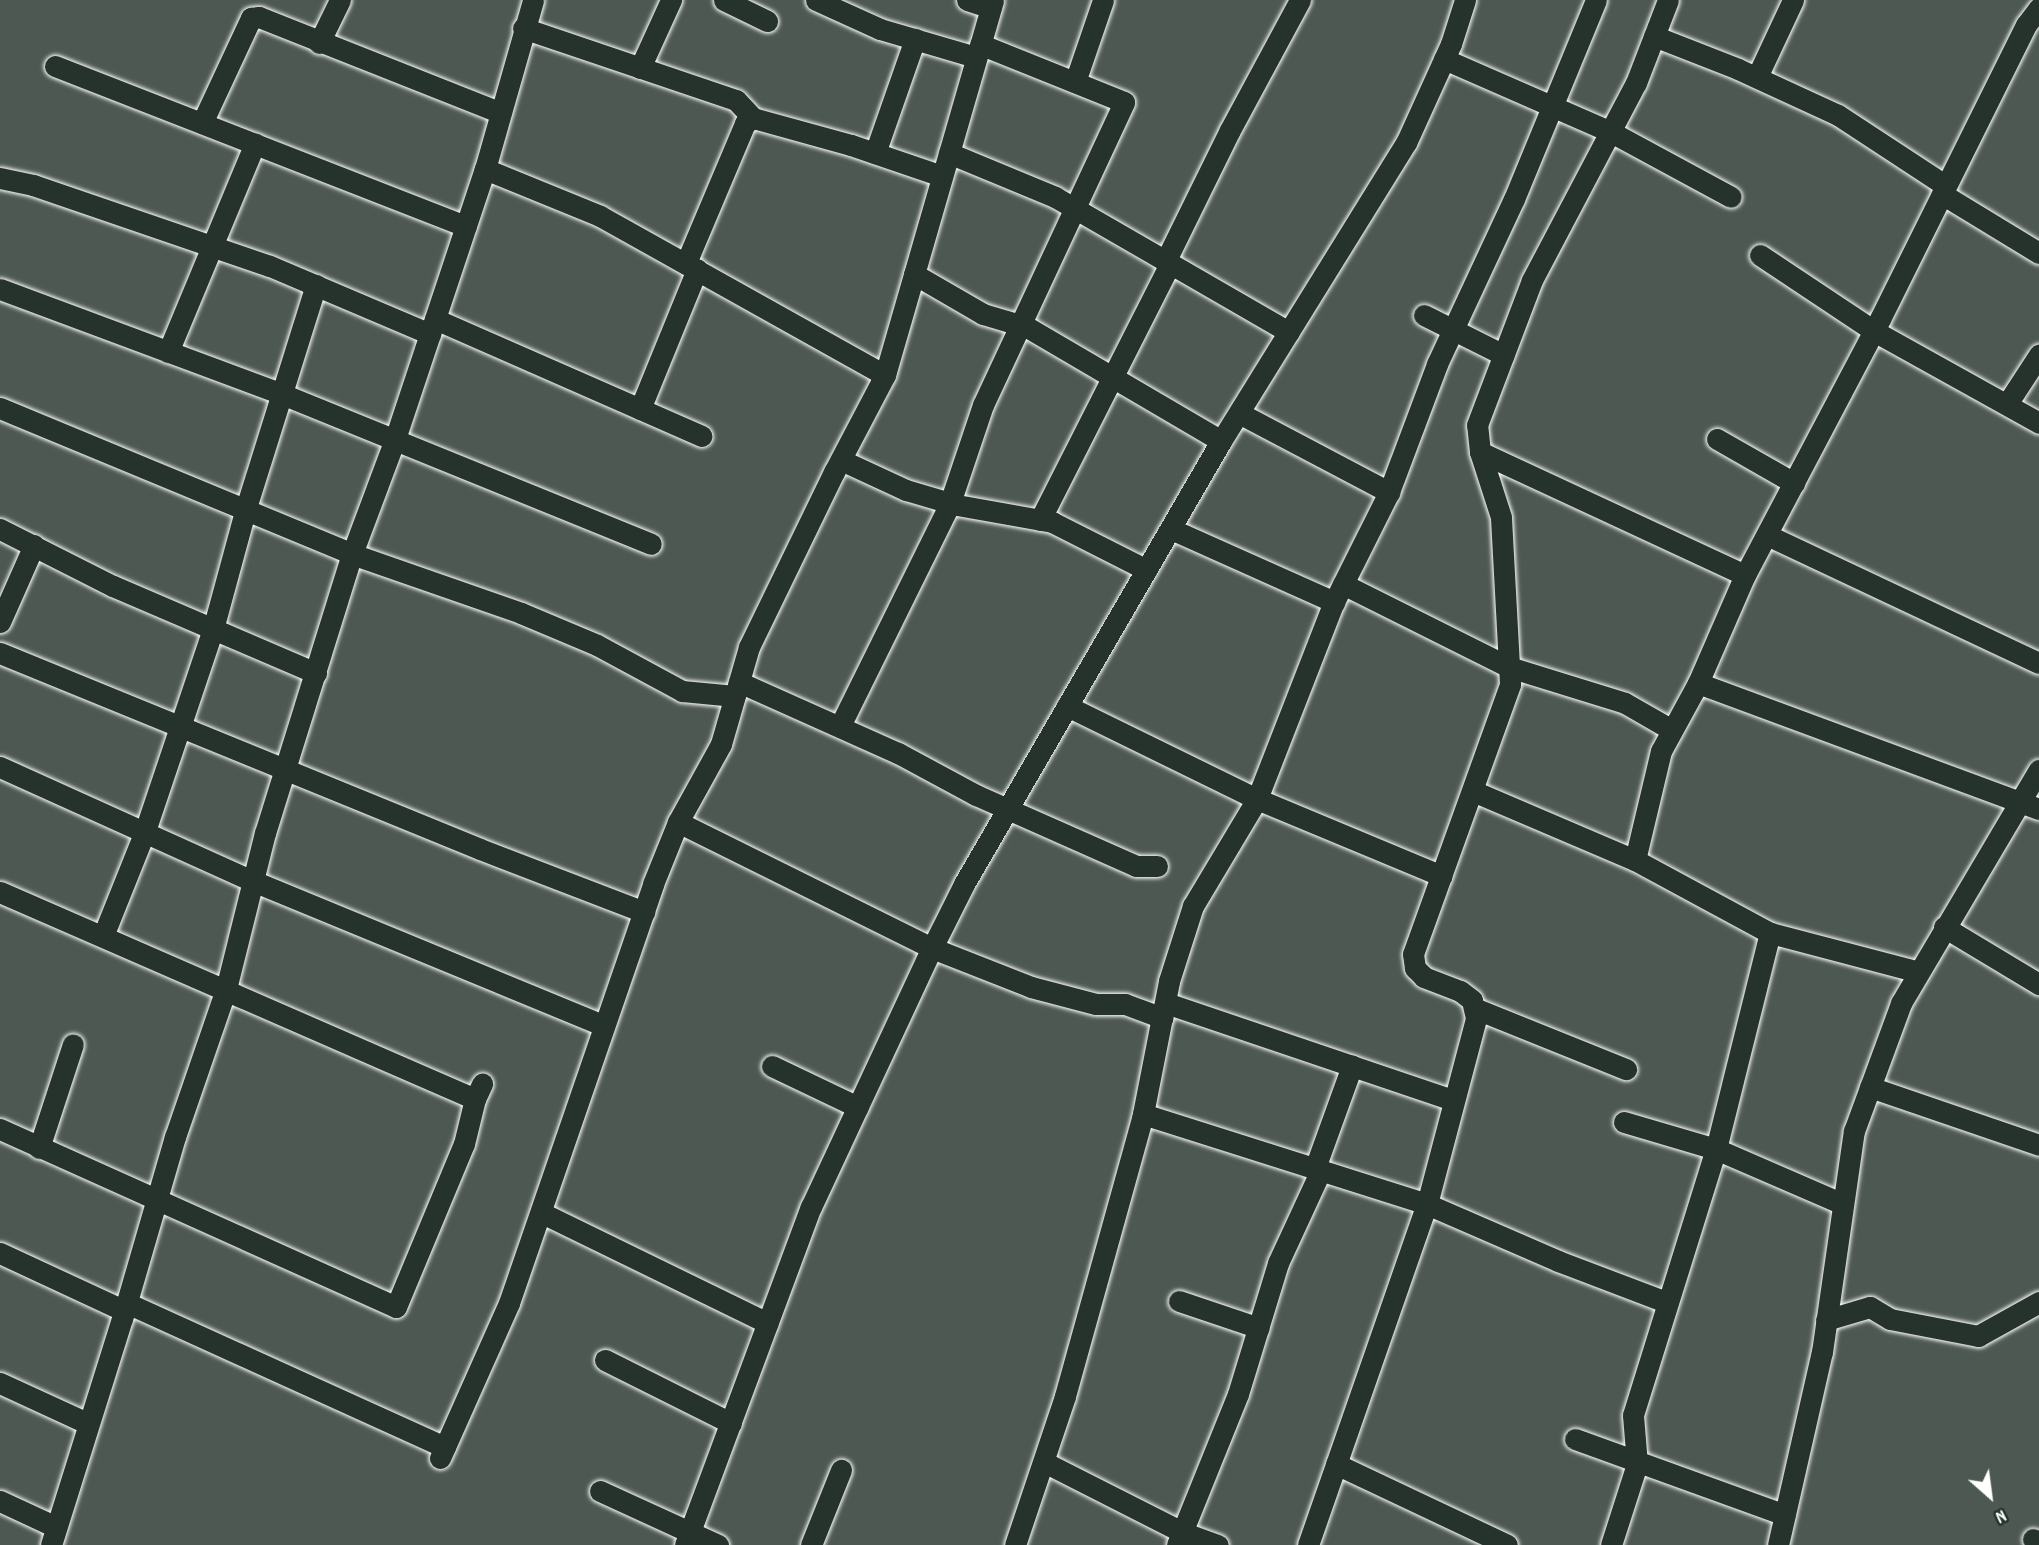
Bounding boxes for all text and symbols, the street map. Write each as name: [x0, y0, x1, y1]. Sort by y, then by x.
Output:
north arrow: [1955, 1461, 2025, 1531]
text: N: [1990, 1501, 2011, 1529]

